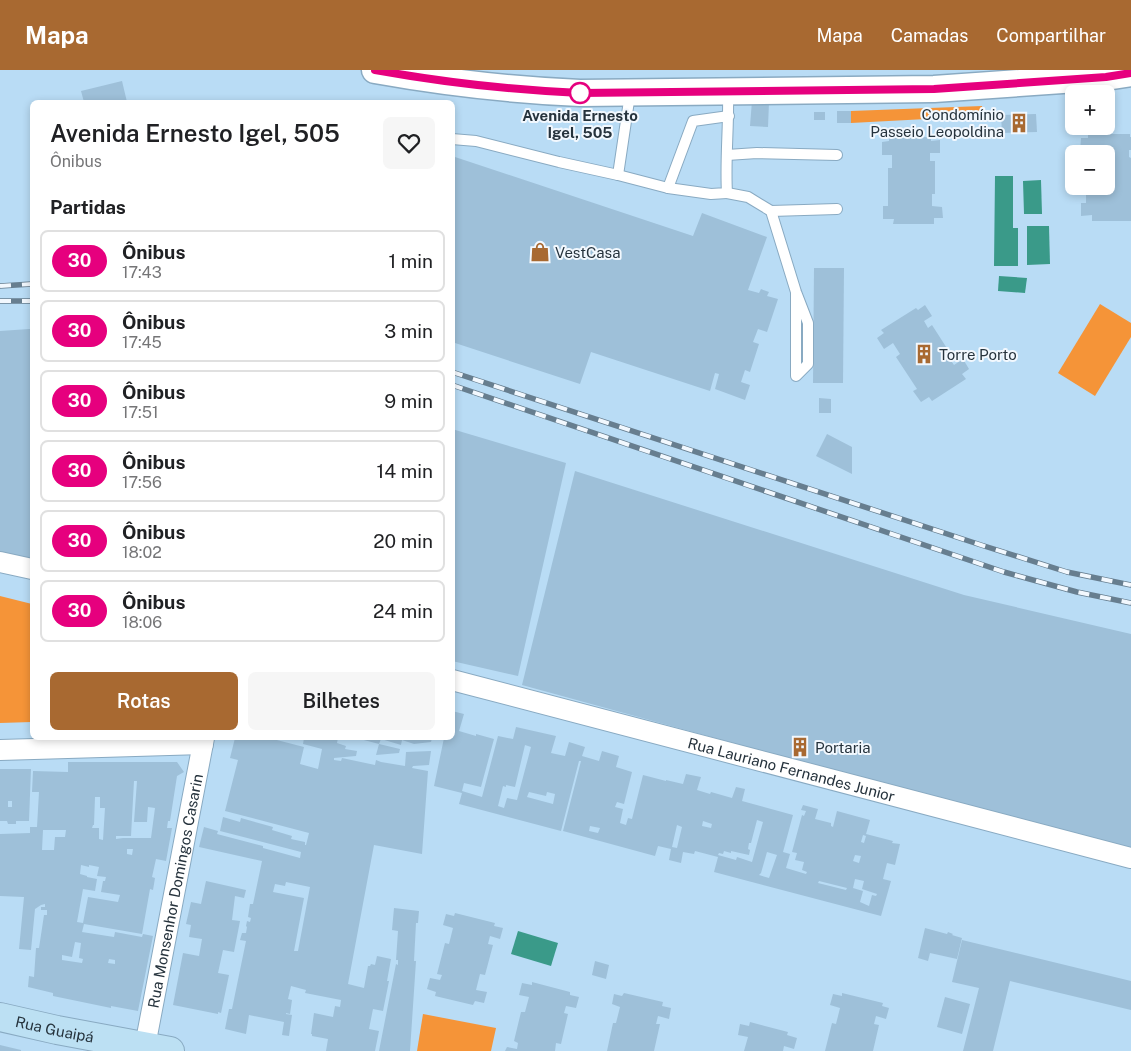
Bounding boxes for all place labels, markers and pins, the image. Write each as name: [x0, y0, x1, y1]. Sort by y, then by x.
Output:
marker: Avenida Ernesto Igel, 505: [569, 82, 591, 104]
place label: Condomínio Passeio Leopoldina: [870, 106, 1004, 140]
place label: Avenida Ernesto Igel, 505: [522, 107, 638, 141]
building icon: Condomínio Passeio Leopoldina: [1008, 112, 1030, 134]
shop icon: VestCasa: [529, 241, 551, 263]
place label: VestCasa: [555, 244, 620, 261]
building icon: Torre Porto: [913, 343, 935, 365]
place label: Torre Porto: [939, 346, 1017, 363]
building icon: Portaria: [789, 736, 811, 758]
place label: Portaria: [815, 739, 871, 756]

